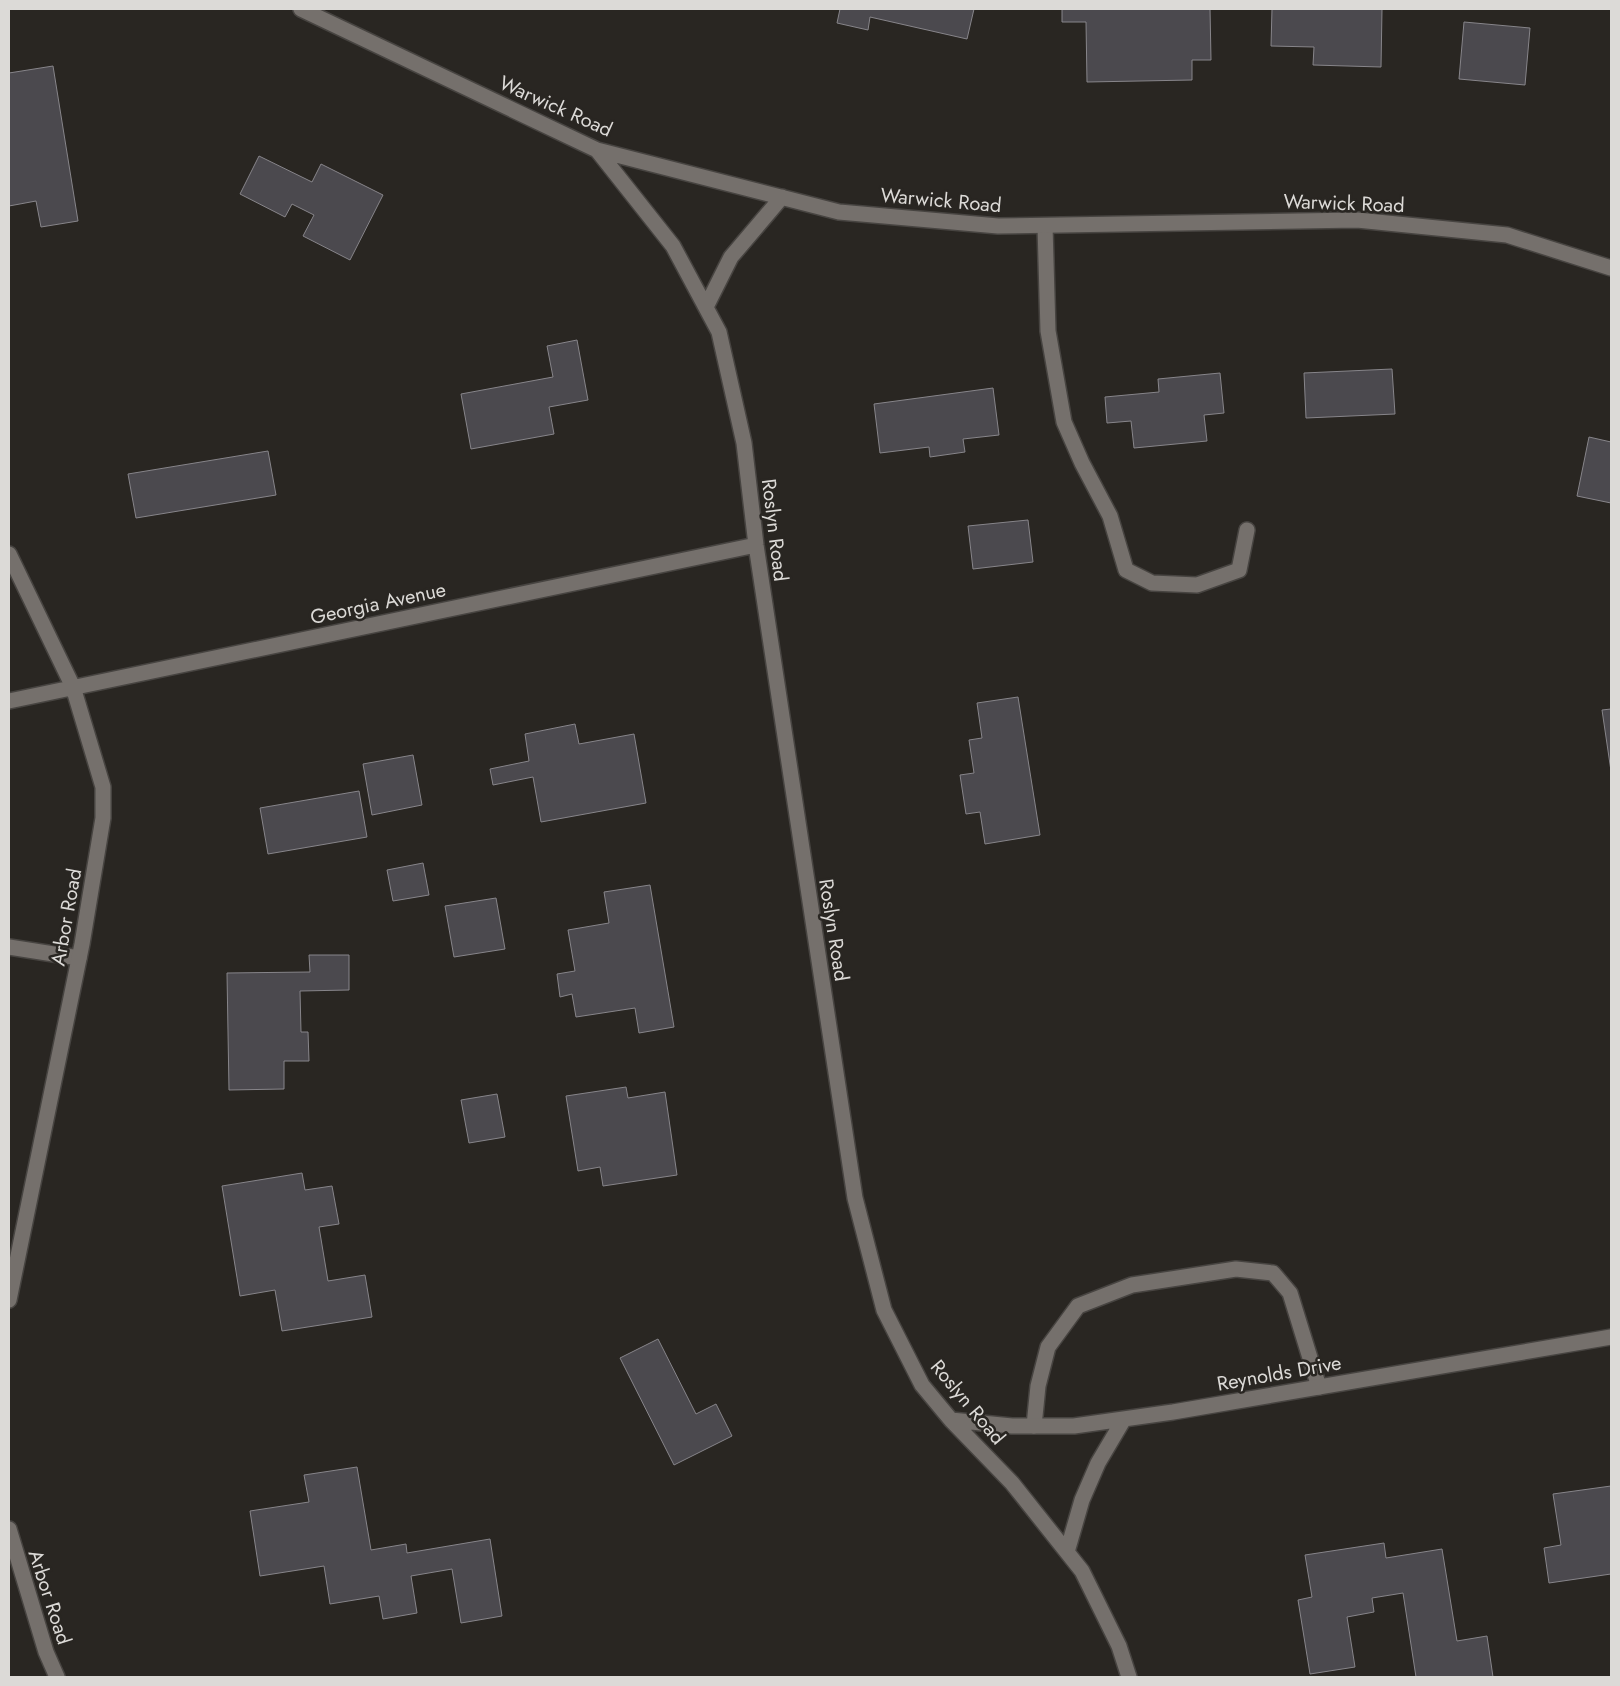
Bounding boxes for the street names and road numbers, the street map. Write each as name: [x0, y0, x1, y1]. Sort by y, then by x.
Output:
street label: Warwick Road: [495, 69, 617, 144]
street label: Warwick Road: [879, 181, 1003, 220]
street label: Warwick Road: [1283, 187, 1405, 220]
street label: Roslyn Road: [754, 477, 795, 583]
street label: Georgia Avenue: [308, 575, 449, 632]
street label: Arbor Road: [44, 866, 89, 968]
street label: Roslyn Road: [811, 877, 856, 983]
street label: Reynolds Drive: [1215, 1348, 1344, 1399]
street label: Roslyn Road: [923, 1353, 1012, 1451]
street label: Arbor Road: [21, 1546, 79, 1648]

